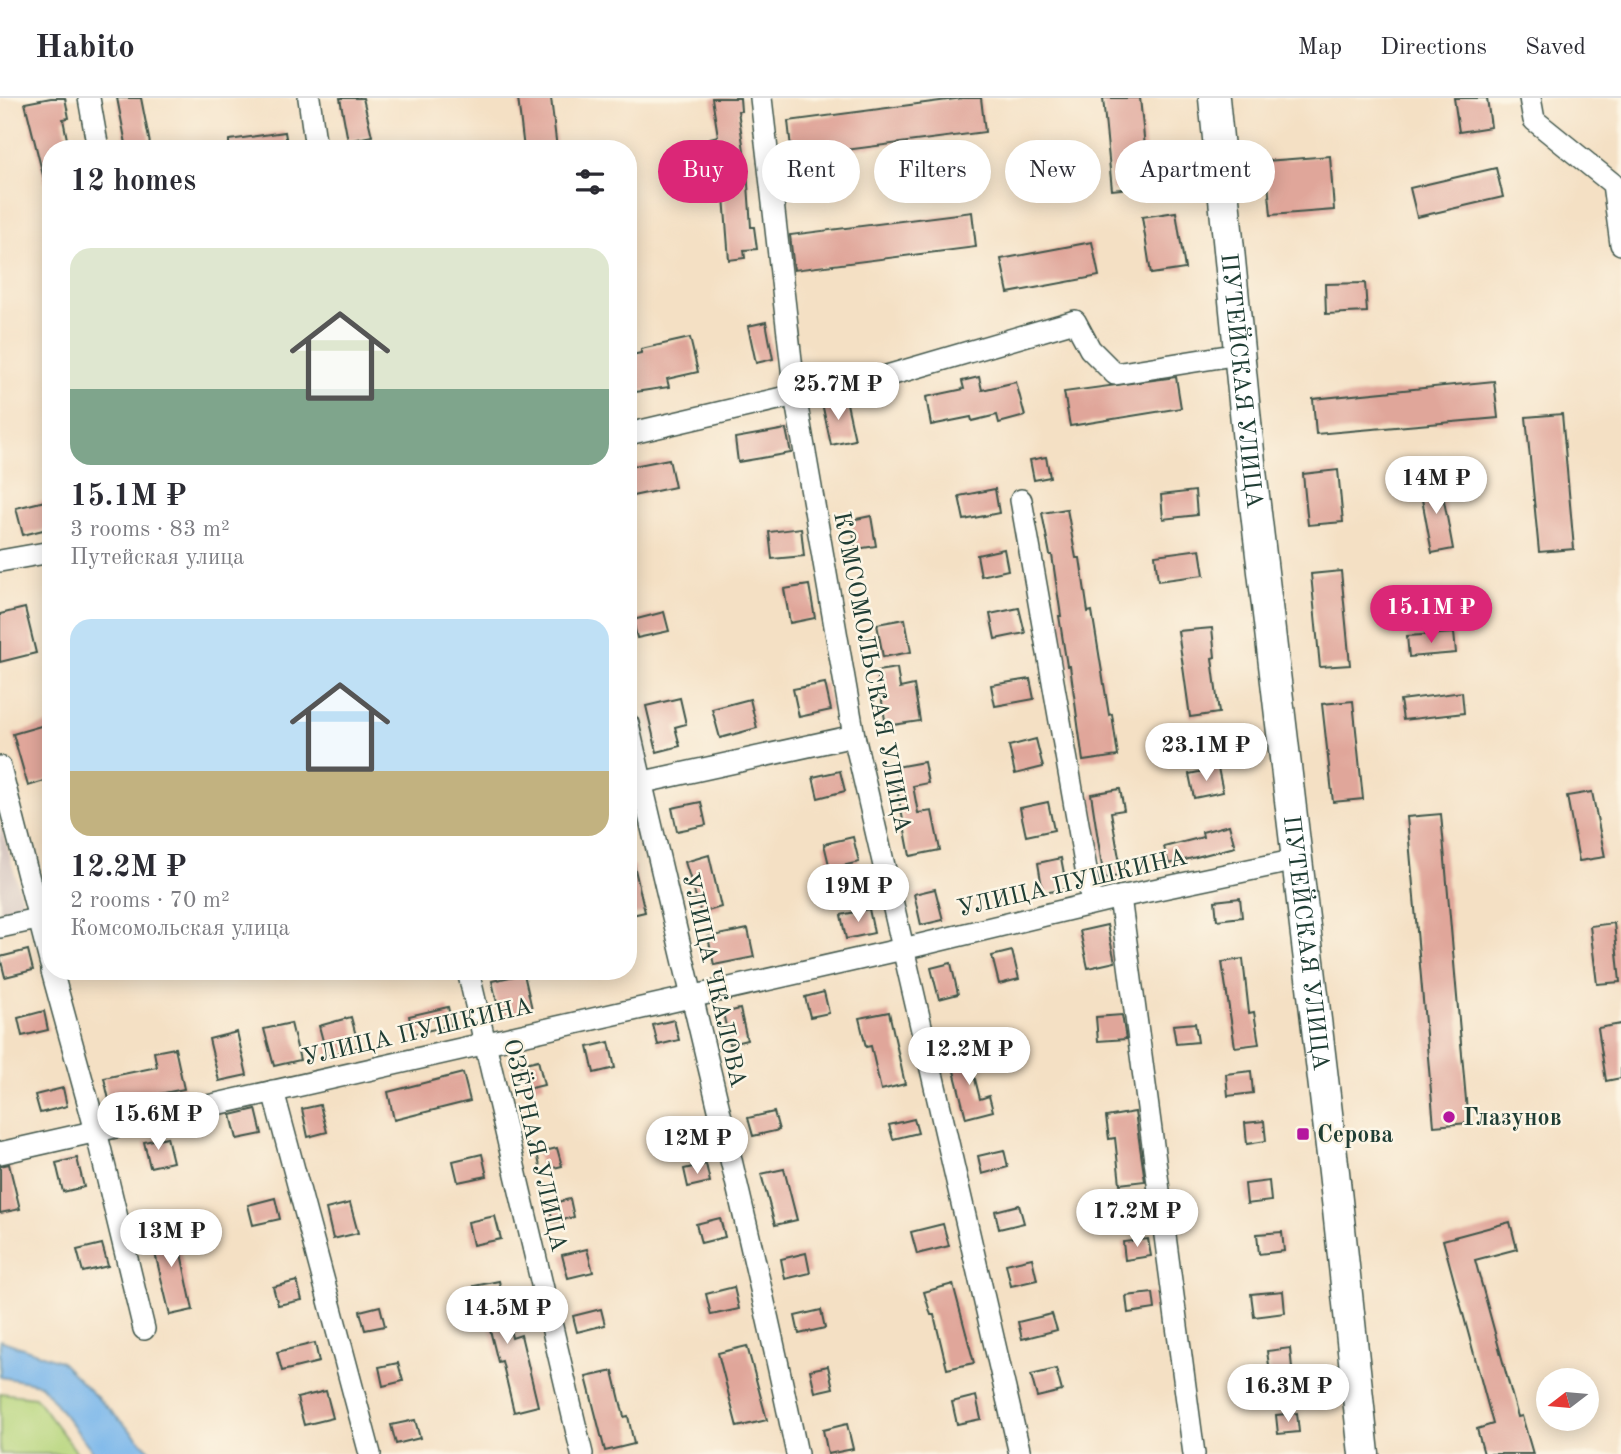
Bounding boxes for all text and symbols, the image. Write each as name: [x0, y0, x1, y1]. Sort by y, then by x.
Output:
text: Habito: [35, 32, 135, 65]
text: Map: [1298, 36, 1342, 60]
text: Directions: [1380, 36, 1487, 60]
text: Saved: [1525, 36, 1586, 60]
chip: Buy: [658, 140, 748, 203]
chip: Rent: [762, 140, 860, 203]
chip: Filters: [874, 140, 991, 203]
chip: New: [1005, 140, 1101, 203]
chip: Apartment: [1115, 140, 1275, 203]
icon: filters: [571, 163, 609, 201]
text: 12 homes: [70, 167, 196, 197]
street label: ПУТЕЙСКАЯ УЛИЦА: [1215, 252, 1265, 510]
icon: home: [277, 293, 403, 419]
pin: 25.7M ₽: [773, 362, 903, 422]
text: 25.7M ₽: [793, 373, 883, 396]
pin: 14M ₽: [1387, 456, 1485, 516]
text: 14M ₽: [1401, 467, 1471, 490]
text: 15.1M ₽: [70, 482, 187, 512]
street label: КОМСОМОЛЬСКАЯ УЛИЦА: [828, 510, 914, 835]
text: 3 rooms · 83 m²: [70, 518, 230, 541]
text: Путейская улица: [70, 546, 244, 569]
pin: 15.1M ₽: [1366, 586, 1496, 645]
text: 15.1M ₽: [1386, 596, 1476, 619]
icon: home: [277, 664, 403, 790]
pin: 23.1M ₽: [1141, 724, 1271, 783]
text: 23.1M ₽: [1161, 734, 1251, 757]
street label: ПУТЕЙСКАЯ УЛИЦА: [1278, 814, 1332, 1072]
street label: УЛИЦА ПУШКИНА: [955, 846, 1190, 922]
text: 12.2M ₽: [70, 853, 187, 883]
pin: 19M ₽: [809, 864, 907, 924]
street label: УЛИЦА ЧКАЛОВА: [677, 871, 749, 1090]
text: 19M ₽: [823, 875, 893, 898]
text: 2 rooms · 70 m²: [70, 889, 230, 912]
text: Комсомольская улица: [70, 917, 290, 940]
street label: УЛИЦА ПУШКИНА: [300, 995, 535, 1071]
pin: 12.2M ₽: [904, 1028, 1034, 1087]
street label: ОЗЁРНАЯ УЛИЦА: [498, 1036, 573, 1254]
text: 12.2M ₽: [924, 1038, 1014, 1061]
pin: 15.6M ₽: [93, 1093, 223, 1152]
text: 15.6M ₽: [113, 1103, 203, 1126]
place label: Глазунов: [1463, 1107, 1562, 1131]
marker: Глазунов: [1441, 1109, 1457, 1125]
pin: 12M ₽: [648, 1116, 746, 1176]
place label: Серова: [1317, 1124, 1394, 1148]
marker: Серова: [1295, 1126, 1311, 1142]
text: 12M ₽: [662, 1127, 732, 1150]
pin: 17.2M ₽: [1072, 1190, 1202, 1249]
text: 17.2M ₽: [1092, 1200, 1182, 1223]
pin: 13M ₽: [122, 1210, 220, 1269]
text: 13M ₽: [136, 1220, 206, 1243]
pin: 14.5M ₽: [442, 1286, 572, 1346]
text: 14.5M ₽: [462, 1297, 552, 1320]
pin: 16.3M ₽: [1223, 1364, 1353, 1424]
north arrow: [1536, 1368, 1600, 1432]
map controls: [1536, 1368, 1599, 1431]
text: 16.3M ₽: [1243, 1375, 1333, 1398]

